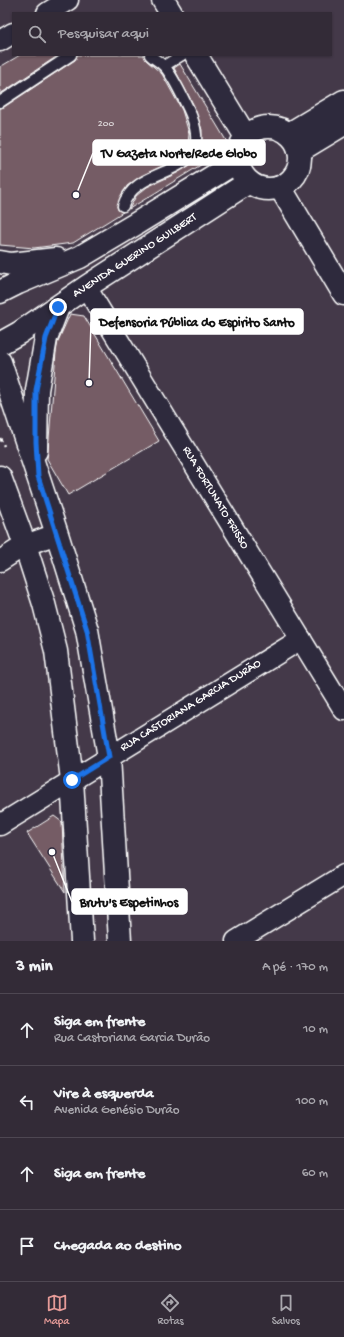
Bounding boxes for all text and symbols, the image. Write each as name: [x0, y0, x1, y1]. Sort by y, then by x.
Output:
search box: [12, 12, 332, 56]
icon: search: [26, 23, 48, 45]
text: Pesquisar aqui: [58, 25, 149, 43]
house number: 200: [98, 118, 114, 130]
callout: TV Gazeta Norte/Rede Globo: [93, 140, 265, 165]
text: TV Gazeta Norte/Rede Globo: [100, 147, 257, 162]
street label: AVENIDA GUERINO GUILBERT: [70, 210, 201, 301]
route end: [49, 298, 67, 316]
callout: Defensoria Pública do Espirito Santo: [91, 309, 303, 334]
text: Defensoria Pública do Espirito Santo: [98, 315, 295, 332]
street label: RUA FORTUNATO FRISSO: [179, 444, 251, 552]
street label: RUA CASTORIANA GARCIA DURÃO: [118, 657, 264, 755]
route start: [63, 771, 81, 789]
callout: Brutu's Espetinhos: [72, 889, 187, 914]
text: Brutu's Espetinhos: [79, 896, 180, 912]
text: 3 min: [16, 957, 53, 977]
text: A pé · 170 m: [262, 960, 328, 975]
text: Siga em frente: [54, 1013, 145, 1031]
icon: ahead: [16, 1019, 38, 1041]
text: 10 m: [303, 1022, 328, 1037]
text: Rua Castoriana Garcia Durão: [54, 1031, 210, 1046]
text: Vire à esquerda: [54, 1085, 154, 1103]
icon: left: [16, 1091, 38, 1113]
text: 100 m: [296, 1094, 328, 1109]
text: Avenida Genésio Durão: [54, 1103, 179, 1118]
icon: ahead: [16, 1163, 38, 1185]
text: Siga em frente: [54, 1165, 145, 1183]
text: 60 m: [302, 1166, 328, 1181]
icon: arrive: [16, 1235, 38, 1257]
text: Chegada ao destino: [54, 1237, 181, 1255]
tab: Mapa: [44, 1292, 69, 1328]
tab: Rotas: [157, 1292, 184, 1328]
tab: Salvos: [272, 1292, 300, 1328]

